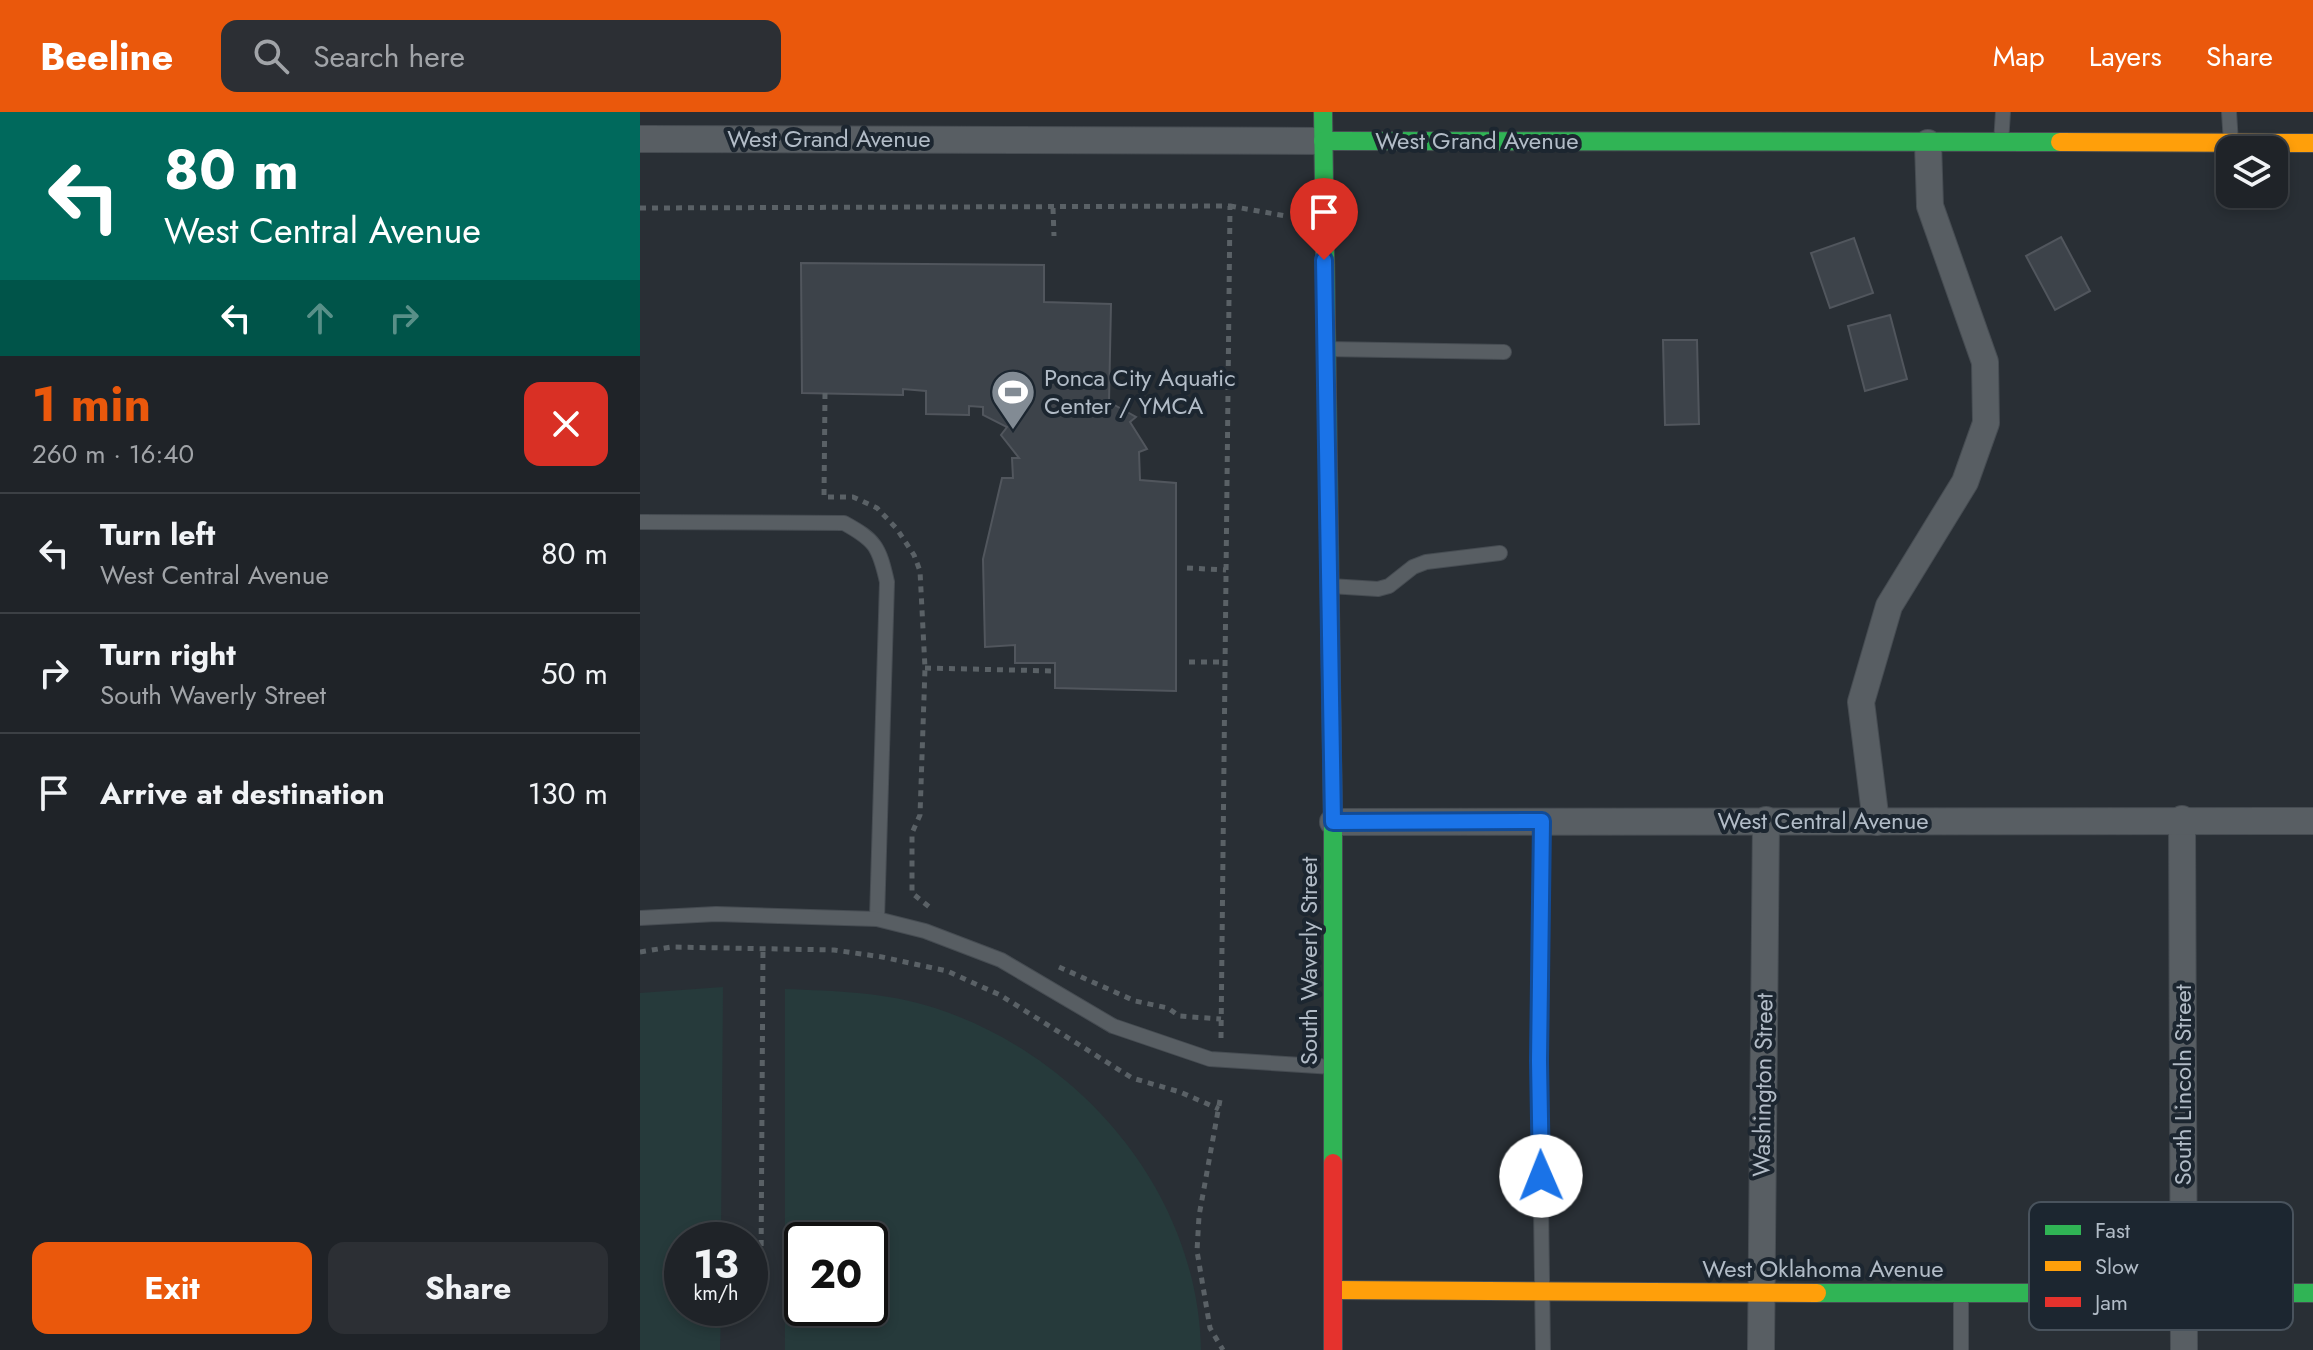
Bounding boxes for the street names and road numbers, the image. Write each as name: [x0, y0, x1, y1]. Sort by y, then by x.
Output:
street label: West Grand Avenue: [727, 121, 931, 156]
street label: West Grand Avenue: [1375, 123, 1579, 158]
street label: West Central Avenue: [1717, 803, 1929, 838]
street label: South Waverly Street: [1291, 856, 1326, 1065]
street label: South Lincoln Street: [2165, 984, 2200, 1186]
street label: Washington Street: [1743, 993, 1782, 1177]
street label: West Oklahoma Avenue: [1702, 1251, 1944, 1286]

